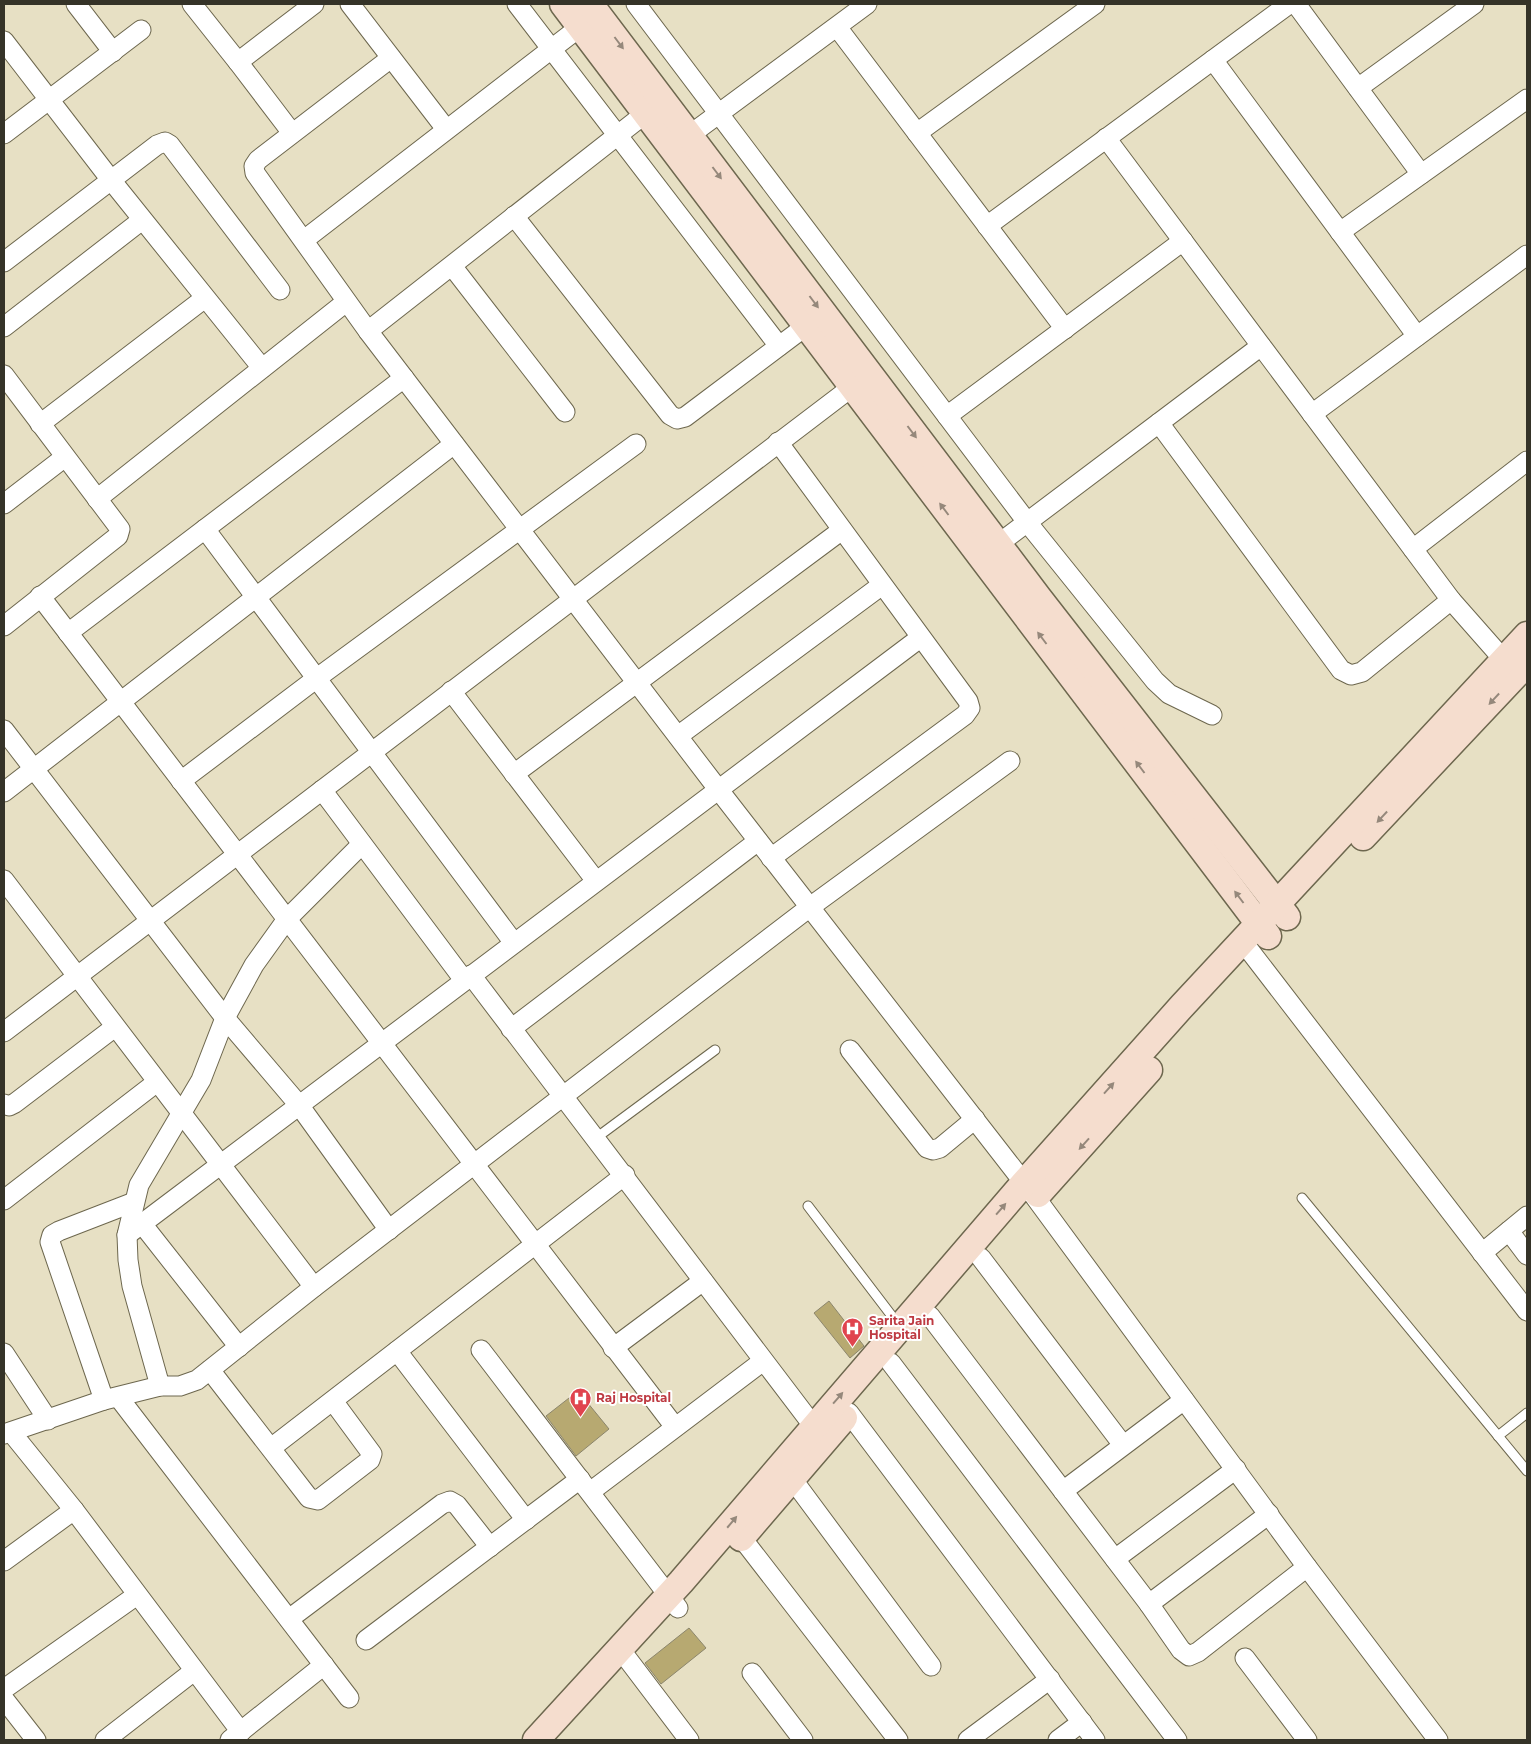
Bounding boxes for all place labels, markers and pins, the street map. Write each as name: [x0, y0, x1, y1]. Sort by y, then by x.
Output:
place label: Sarita Jain Hospital: [869, 1313, 934, 1342]
hospital icon: Sarita Jain Hospital: [841, 1316, 865, 1347]
hospital icon: Raj Hospital: [568, 1386, 592, 1417]
place label: Raj Hospital: [596, 1390, 671, 1405]

